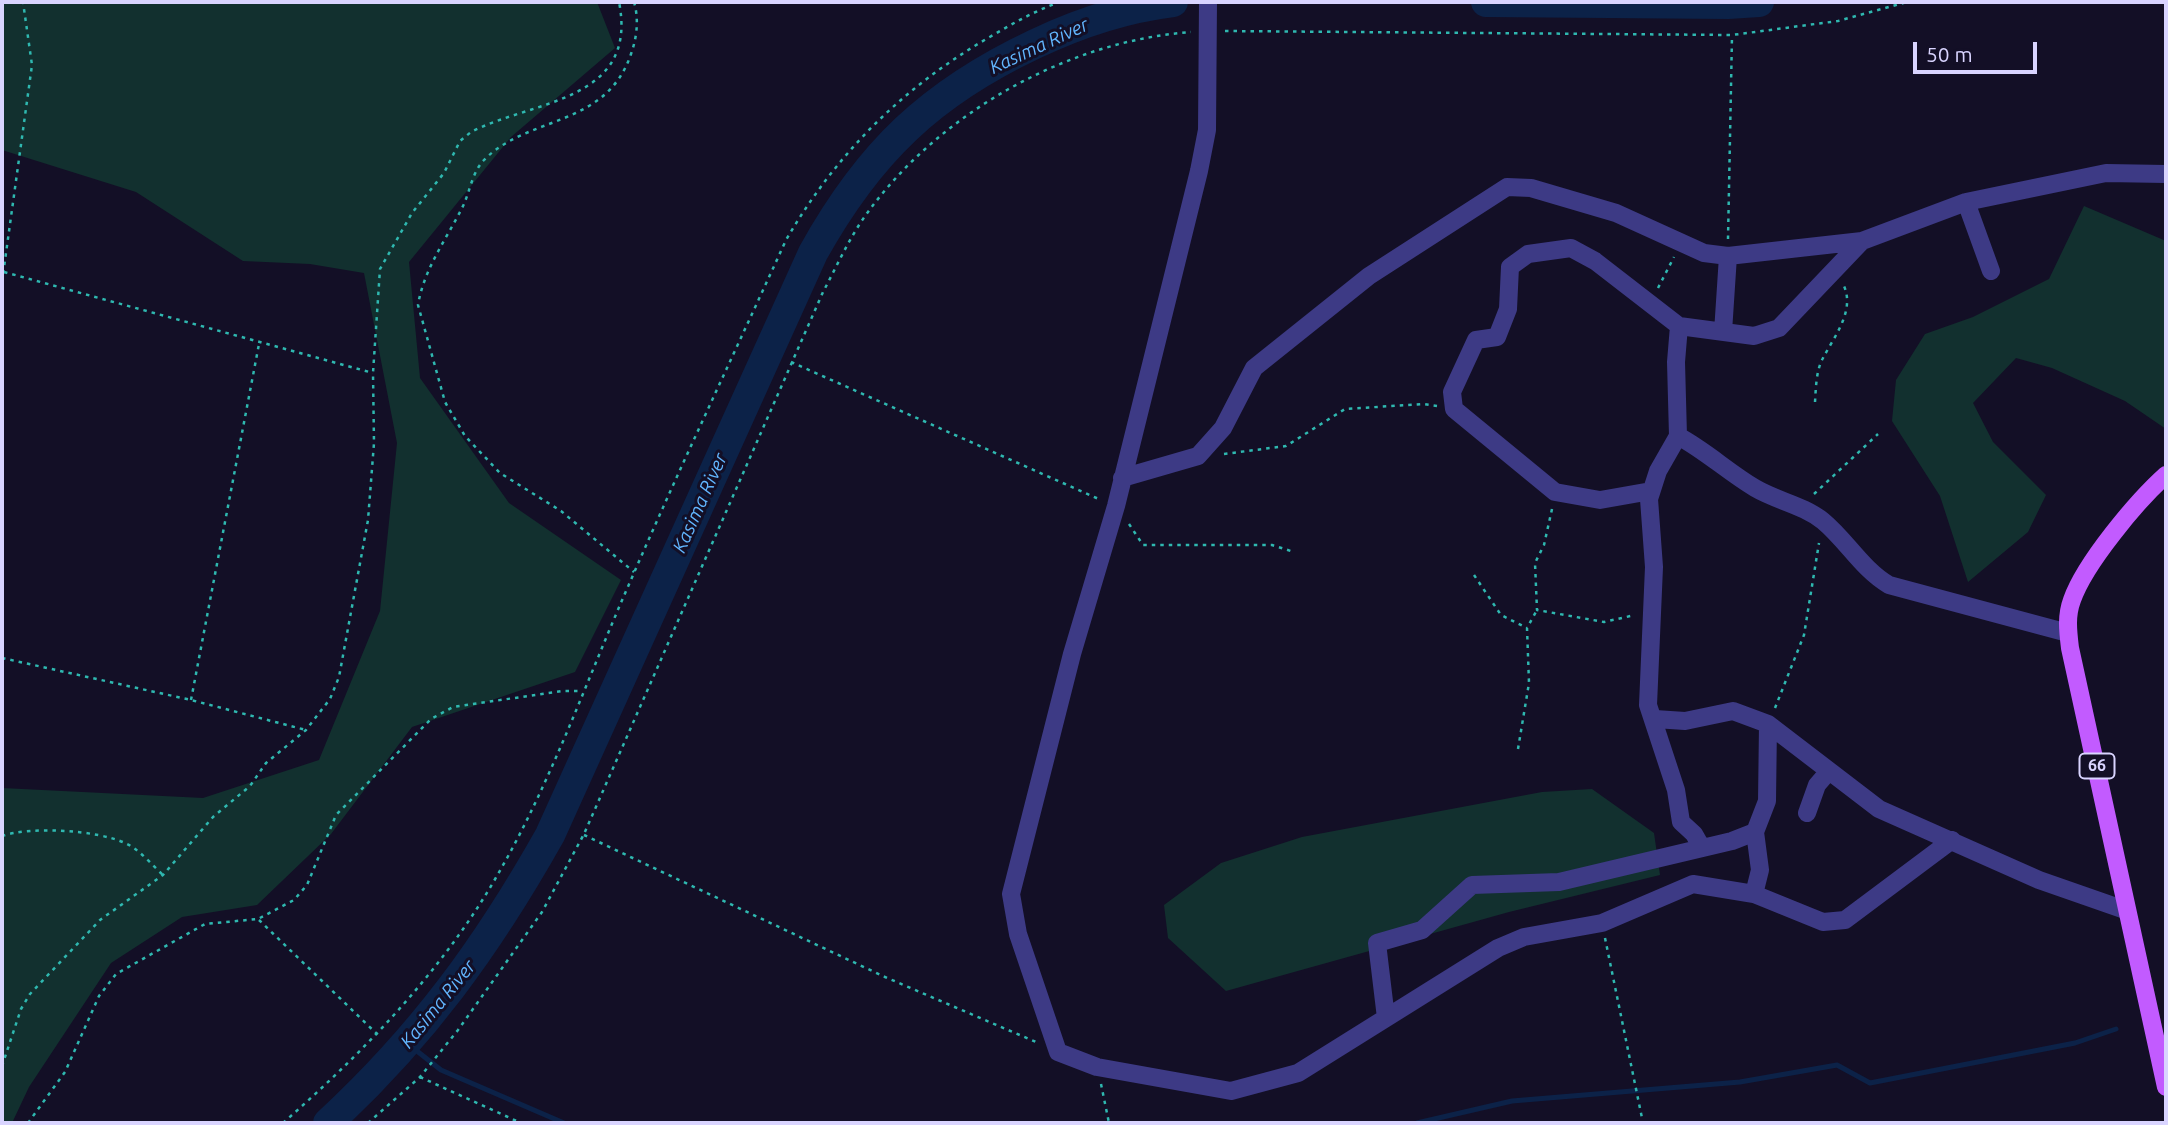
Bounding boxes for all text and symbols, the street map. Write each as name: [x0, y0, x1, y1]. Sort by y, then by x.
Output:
water label: Kasima River: [986, 13, 1092, 79]
scale bar: [1916, 28, 2040, 72]
text: 50 m: [1926, 42, 1973, 66]
water label: Kasima River: [668, 450, 732, 556]
road number: 66: [2080, 754, 2114, 778]
water label: Kasima River: [396, 955, 480, 1053]

